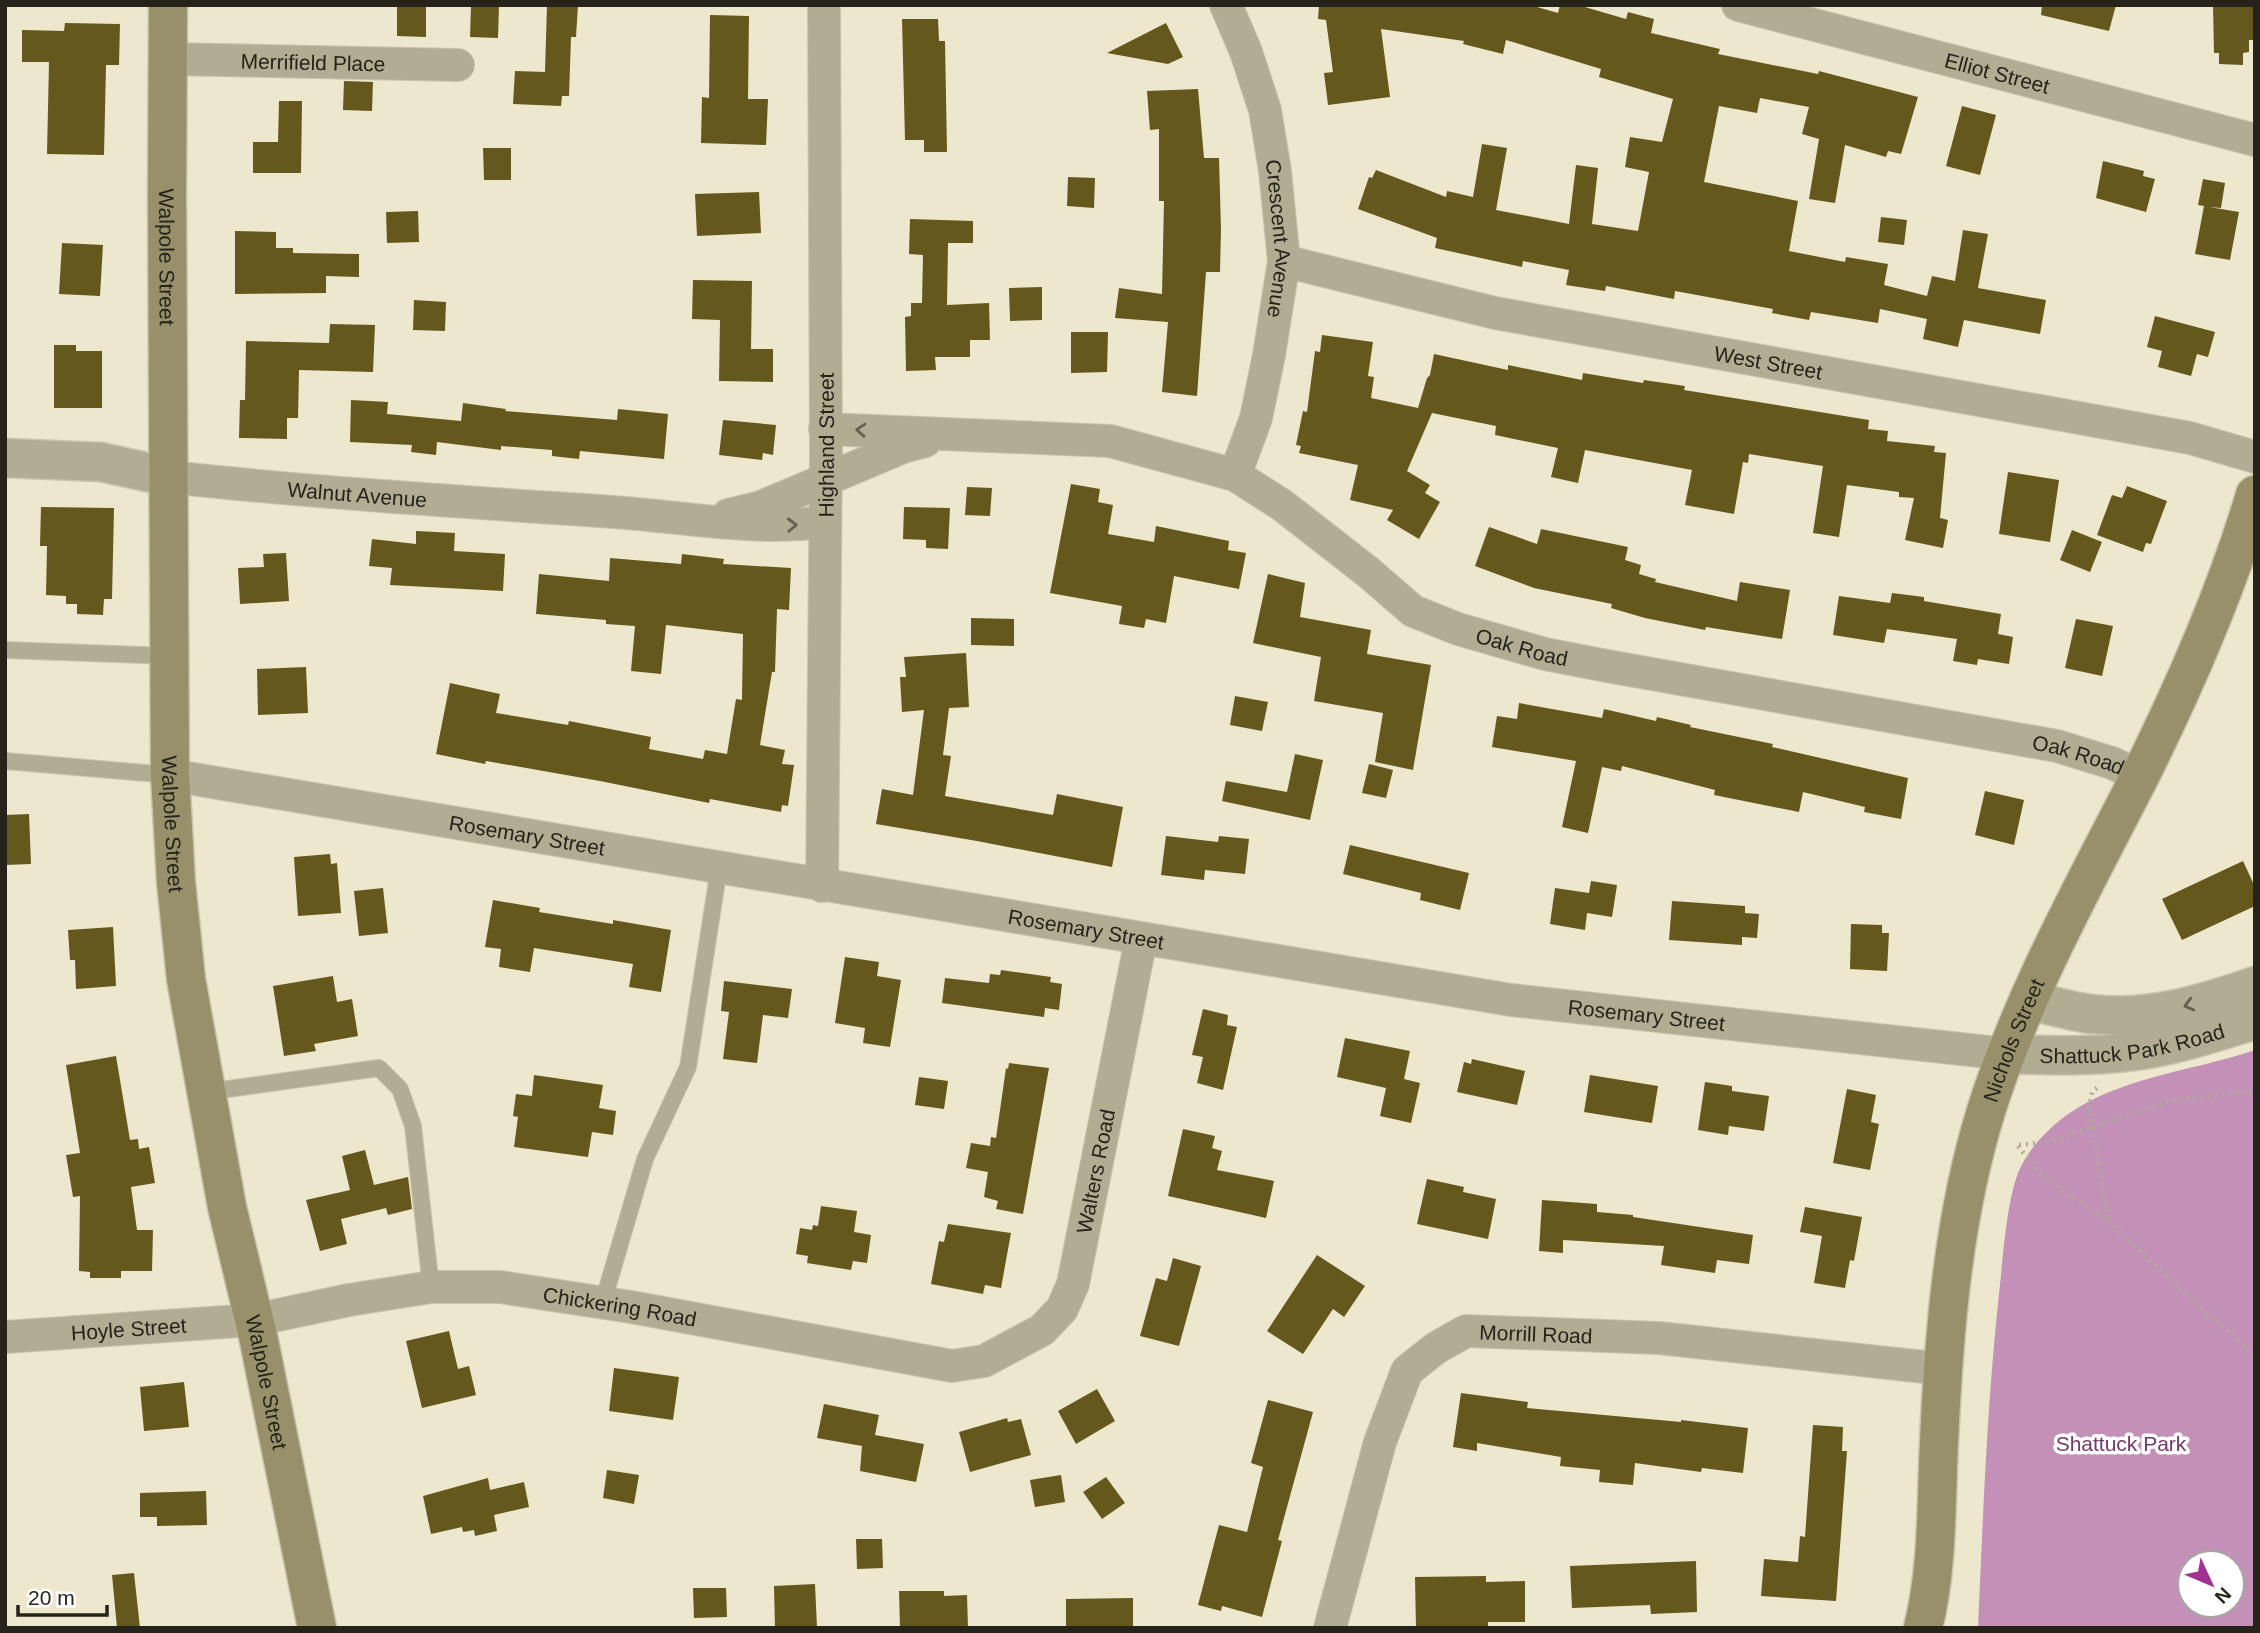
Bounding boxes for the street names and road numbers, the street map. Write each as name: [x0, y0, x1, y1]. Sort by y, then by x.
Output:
street label: Elliot Street: [1942, 48, 2052, 97]
street label: Merrifield Place: [240, 49, 386, 75]
street label: Crescent Avenue: [1262, 158, 1295, 320]
street label: Walpole Street: [155, 188, 179, 326]
street label: West Street: [1712, 341, 1824, 383]
street label: Highland Street: [814, 372, 838, 518]
street label: Walnut Avenue: [286, 477, 428, 511]
street label: Oak Road: [1473, 623, 1570, 670]
street label: Oak Road: [2031, 730, 2128, 779]
street label: Walpole Street: [158, 755, 189, 894]
street label: Rosemary Street: [447, 811, 607, 859]
street label: Rosemary Street: [1007, 904, 1166, 953]
street label: Nichols Street: [1978, 975, 2048, 1105]
street label: Rosemary Street: [1567, 995, 1726, 1035]
street label: Shattuck Park Road: [2039, 1019, 2227, 1067]
street label: Walters Road: [1072, 1107, 1119, 1236]
street label: Chickering Road: [541, 1282, 698, 1330]
street label: Walpole Street: [242, 1312, 292, 1452]
street label: Hoyle Street: [70, 1313, 187, 1344]
street label: Morrill Road: [1479, 1320, 1593, 1347]

